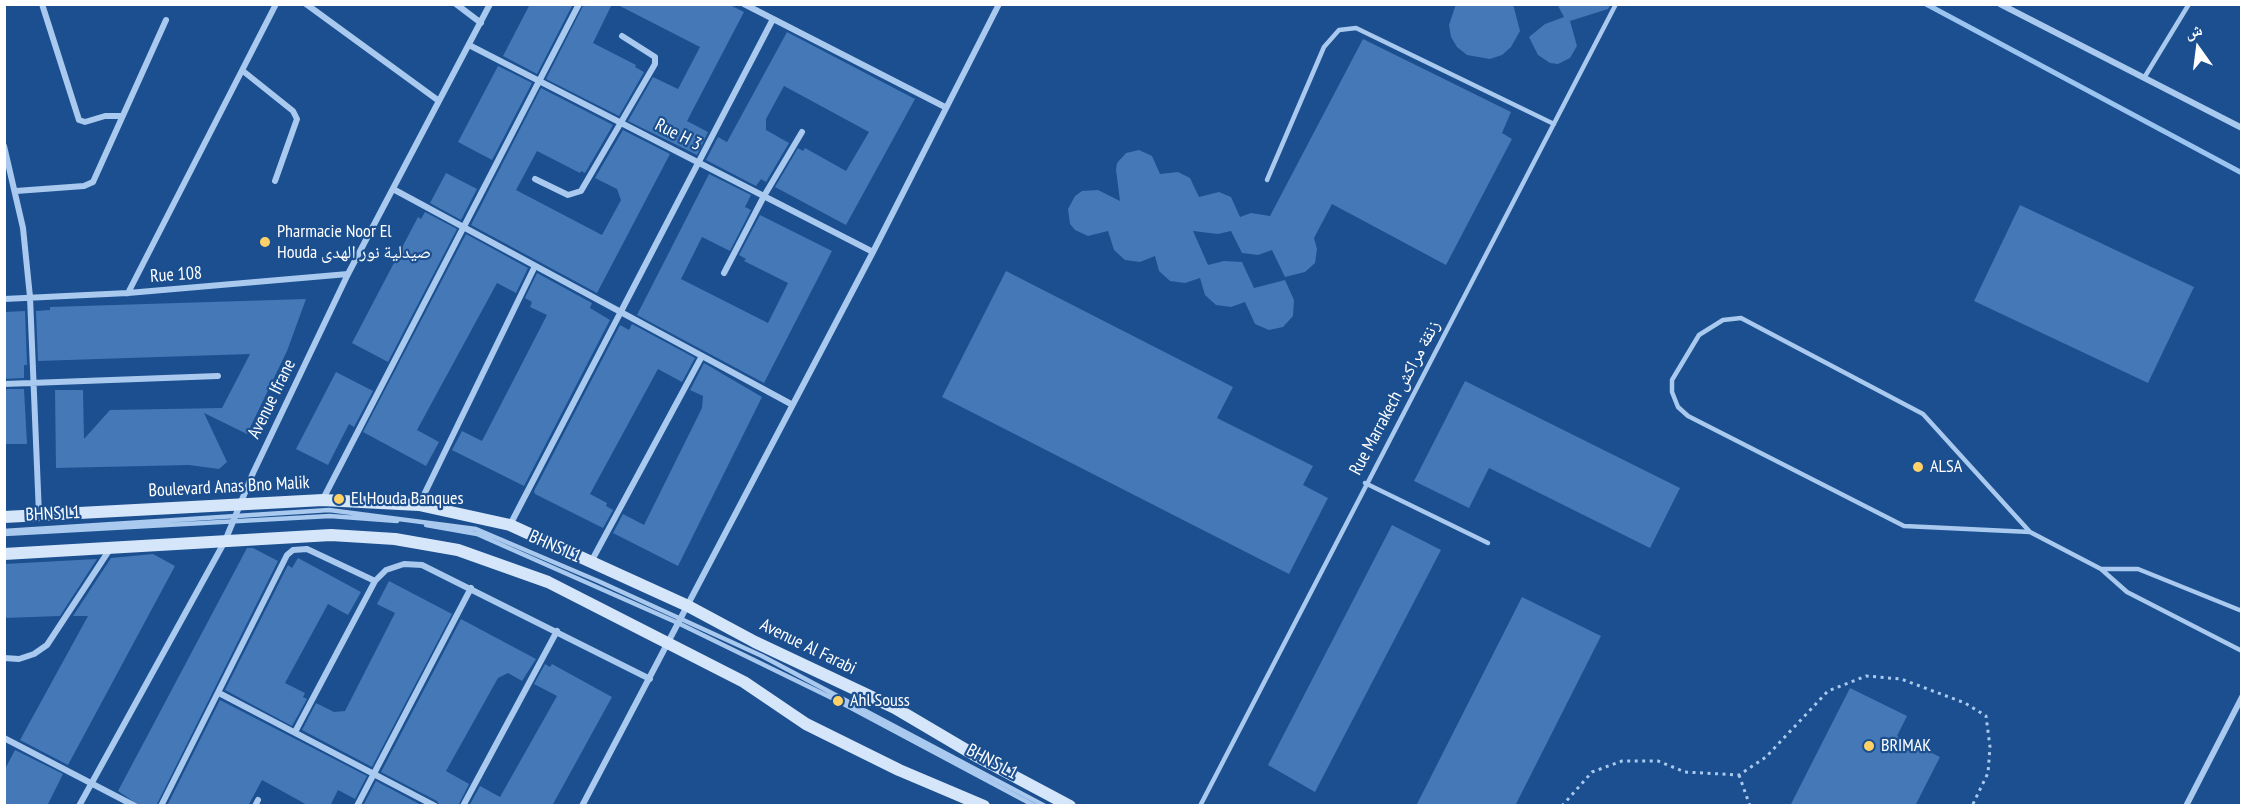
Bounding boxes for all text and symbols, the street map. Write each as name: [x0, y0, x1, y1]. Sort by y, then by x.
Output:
north arrow: [2168, 18, 2228, 78]
text: ش: [2183, 19, 2204, 42]
street label: Rue H 3: [651, 114, 705, 156]
place label: Pharmacie Noor El Houda صيدلية نور الهدى: [277, 221, 431, 264]
marker: Pharmacie Noor El Houda صيدلية نور الهدى: [258, 235, 272, 249]
street label: Rue 108: [149, 262, 203, 288]
street label: Rue Marrakech زنقة مراكش: [1345, 317, 1445, 479]
street label: Avenue Ifrane: [244, 356, 300, 442]
place label: ALSA: [1930, 456, 1962, 478]
marker: ALSA: [1911, 460, 1925, 474]
street label: Boulevard Anas Bno Malik: [148, 472, 310, 502]
place label: El Houda Banques: [351, 488, 463, 510]
marker: El Houda Banques: [332, 492, 346, 506]
street label: BHNS L1: [25, 502, 81, 526]
street label: BHNS L1: [526, 526, 584, 568]
street label: Avenue Al Farabi: [756, 614, 860, 680]
place label: Ahl Souss: [850, 690, 910, 712]
marker: Ahl Souss: [831, 694, 845, 708]
place label: BRIMAK: [1881, 735, 1931, 757]
marker: BRIMAK: [1862, 739, 1876, 753]
street label: BHNS L1: [963, 740, 1021, 784]

